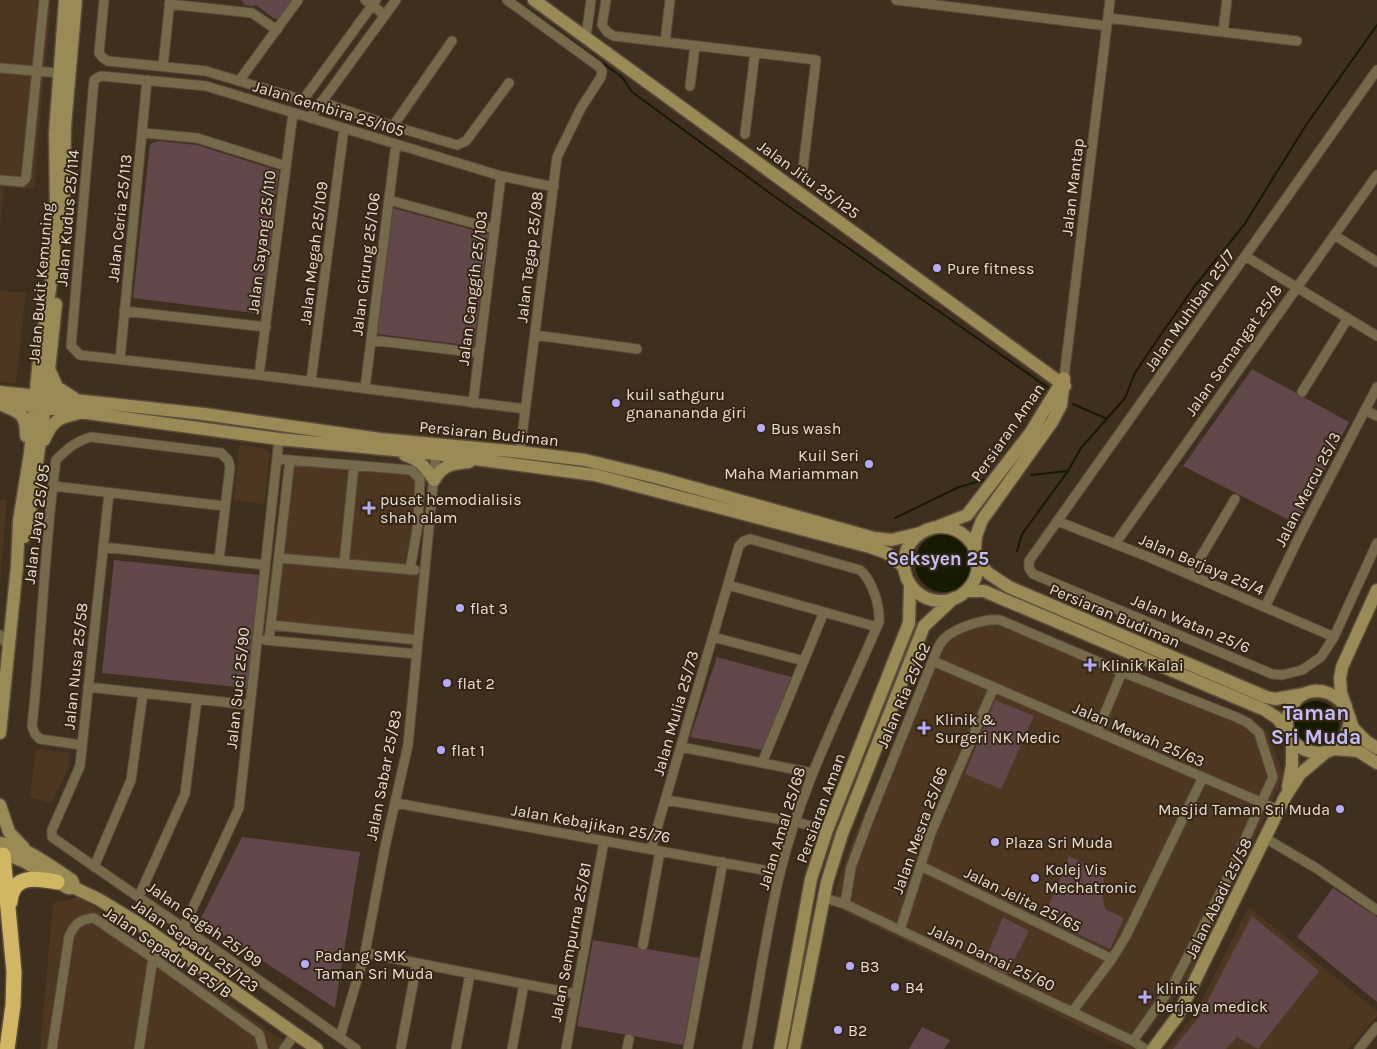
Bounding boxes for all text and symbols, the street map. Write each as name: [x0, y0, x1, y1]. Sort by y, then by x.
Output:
street label: Jalan Gembira 25/105: [251, 76, 407, 141]
street label: Jalan Jitu 25/125: [754, 136, 863, 223]
street label: Jalan Mantap: [1057, 137, 1088, 237]
street label: Jalan Kudus 25/114: [52, 149, 83, 287]
street label: Jalan Ceria 25/113: [103, 153, 136, 283]
street label: Jalan Sayang 25/110: [243, 169, 280, 315]
street label: Jalan Megah 25/109: [295, 180, 332, 326]
street label: Jalan Tegap 25/98: [512, 190, 547, 324]
street label: Jalan Girung 25/106: [347, 191, 384, 337]
street label: Jalan Bukit Kemuning: [24, 202, 57, 364]
street label: Jalan Canggih 25/103: [454, 209, 491, 367]
street label: Jalan Muhibah 25/7: [1140, 245, 1239, 375]
place label: Pure fitness: [947, 259, 1034, 278]
marker: Pure fitness: [931, 262, 943, 274]
street label: Jalan Semangat 25/8: [1181, 281, 1286, 420]
street label: Persiaran Aman: [966, 380, 1048, 485]
place label: kuil sathguru gnanananda giri: [626, 385, 747, 422]
marker: kuil sathguru gnanananda giri: [610, 397, 622, 409]
street label: Persiaran Budiman: [418, 417, 560, 450]
place label: Bus wash: [771, 419, 841, 438]
marker: Bus wash: [755, 422, 767, 434]
street label: Jalan Mercu 25/3: [1270, 429, 1345, 550]
place label: Kuil Seri Maha Mariamman: [724, 446, 859, 483]
marker: Kuil Seri Maha Mariamman: [863, 458, 875, 470]
street label: Jalan Jaya 25/95: [20, 463, 53, 585]
place label: pusat hemodialisis shah alam: [380, 490, 522, 527]
marker: pusat hemodialisis shah alam: [362, 501, 376, 515]
street label: Jalan Berjaya 25/4: [1136, 530, 1267, 599]
district label: Seksyen 25: [887, 548, 989, 570]
street label: Persiaran Budiman: [1047, 579, 1183, 652]
street label: Jalan Watan 25/6: [1129, 590, 1253, 657]
place label: flat 3: [470, 599, 508, 618]
street label: Jalan Nusa 25/58: [59, 602, 92, 731]
marker: flat 3: [454, 602, 466, 614]
street label: Jalan Suci 25/90: [222, 626, 253, 750]
street label: Jalan Ria 25/62: [873, 640, 934, 751]
street label: Jalan Mulia 25/73: [649, 648, 702, 778]
place label: Klinik Kalai: [1101, 656, 1184, 675]
marker: Klinik Kalai: [1083, 658, 1097, 672]
place label: flat 2: [457, 674, 495, 693]
marker: flat 2: [441, 677, 453, 689]
street label: Jalan Mewah 25/63: [1070, 698, 1208, 771]
district label: Taman Sri Muda: [1271, 701, 1361, 749]
street label: Jalan Sabar 25/83: [361, 708, 405, 842]
place label: Klinik & Surgeri NK Medic: [935, 710, 1060, 747]
marker: Klinik & Surgeri NK Medic: [917, 721, 931, 735]
place label: flat 1: [451, 741, 485, 760]
marker: flat 1: [435, 744, 447, 756]
street label: Persiaran Aman: [792, 751, 849, 866]
street label: Jalan Amal 25/68: [754, 764, 809, 892]
street label: Jalan Mesra 25/66: [888, 764, 951, 896]
street label: Jalan Kebajikan 25/76: [510, 800, 672, 847]
place label: Masjid Taman Sri Muda: [1158, 800, 1330, 819]
marker: Masjid Taman Sri Muda: [1334, 803, 1346, 815]
place label: Plaza Sri Muda: [1005, 833, 1113, 852]
street label: Jalan Abadi 25/58: [1181, 835, 1256, 962]
marker: Plaza Sri Muda: [989, 836, 1001, 848]
place label: Kolej Vis Mechatronic: [1045, 860, 1137, 897]
street label: Jalan Sempurna 25/81: [546, 861, 595, 1024]
street label: Jalan Jelita 25/65: [961, 863, 1084, 936]
marker: Kolej Vis Mechatronic: [1029, 872, 1041, 884]
street label: Jalan Gagah 25/99: [143, 878, 266, 971]
street label: Jalan Sepadu 25/123: [129, 895, 263, 996]
street label: Jalan Sepadu B 25/B: [100, 903, 235, 1002]
street label: Jalan Damai 25/60: [925, 920, 1058, 995]
place label: Padang SMK Taman Sri Muda: [315, 946, 433, 983]
place label: B3: [860, 957, 879, 976]
marker: Padang SMK Taman Sri Muda: [299, 958, 311, 970]
marker: B3: [844, 960, 856, 972]
place label: B4: [905, 978, 924, 997]
place label: klinik berjaya medick: [1156, 979, 1268, 1016]
marker: B4: [889, 981, 901, 993]
marker: klinik berjaya medick: [1138, 990, 1152, 1004]
place label: B2: [848, 1021, 867, 1040]
marker: B2: [832, 1024, 844, 1036]

